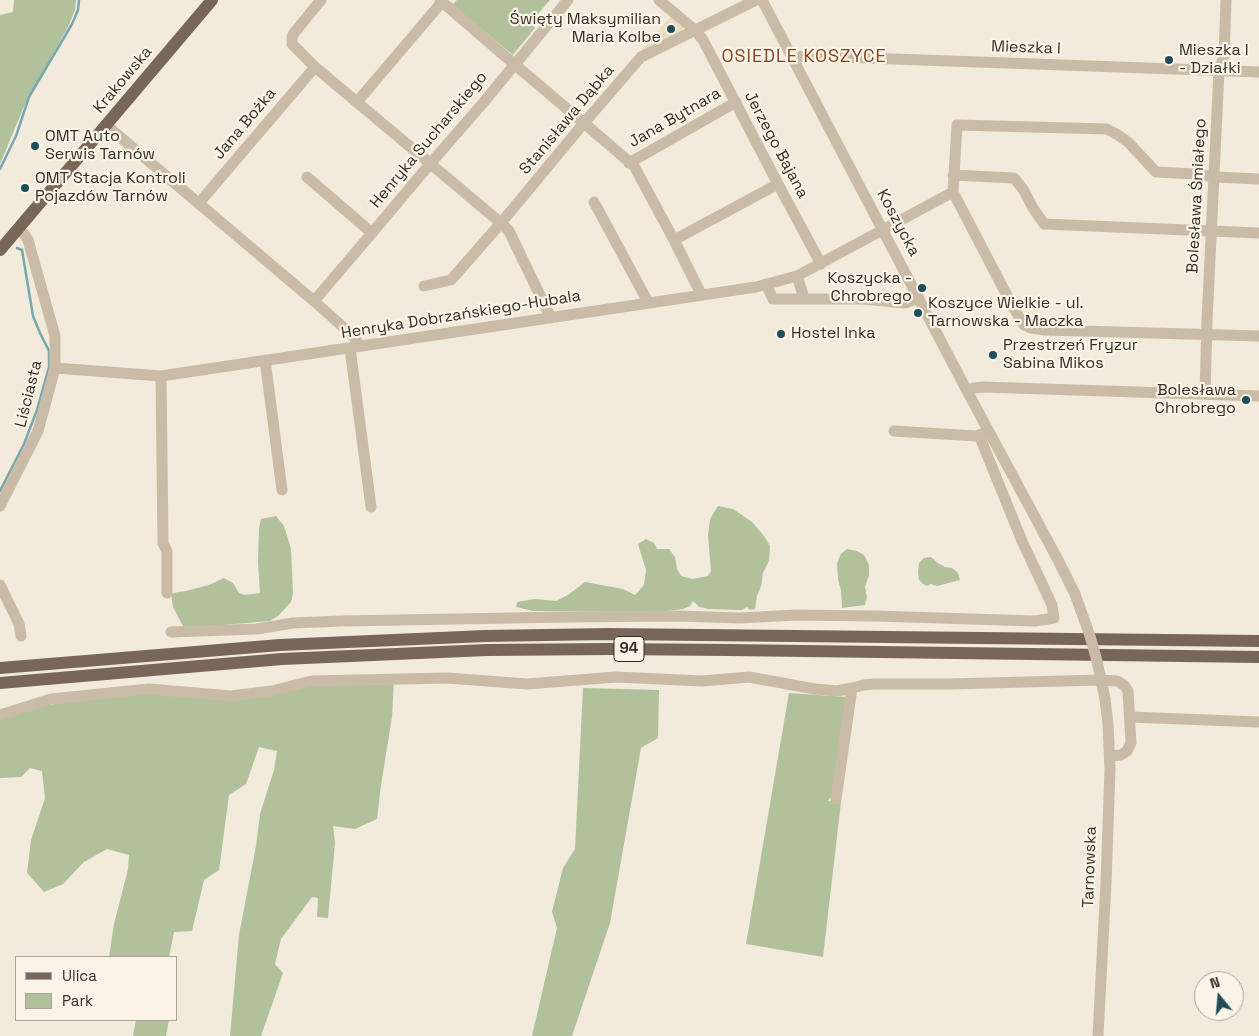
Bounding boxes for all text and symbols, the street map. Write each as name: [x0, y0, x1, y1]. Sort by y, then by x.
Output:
place label: Święty Maksymilian Maria Kolbe: [510, 10, 661, 48]
marker: Święty Maksymilian Maria Kolbe: [665, 23, 677, 35]
street label: Mieszka I: [991, 37, 1061, 59]
place label: Mieszka I - Działki: [1179, 41, 1249, 79]
street label: Krakowska: [89, 43, 157, 117]
district label: OSIEDLE KOSZYCE: [720, 46, 888, 68]
marker: Mieszka I - Działki: [1163, 54, 1175, 66]
street label: Stanisława Dąbka: [516, 61, 618, 179]
street label: Henryka Sucharskiego: [366, 68, 492, 212]
street label: Jana Bożka: [210, 84, 280, 164]
street label: Jana Bytnara: [626, 84, 724, 152]
street label: Jerzego Bajana: [740, 88, 812, 202]
street label: Bolesława Śmiałego: [1183, 118, 1211, 274]
place label: OMT Auto Serwis Tarnów: [45, 127, 155, 165]
marker: OMT Auto Serwis Tarnów: [29, 140, 41, 152]
place label: OMT Stacja Kontroli Pojazdów Tarnów: [35, 169, 186, 207]
marker: OMT Stacja Kontroli Pojazdów Tarnów: [19, 182, 31, 194]
street label: Koszycka: [872, 186, 924, 260]
place label: Koszycka - Chrobrego: [828, 269, 912, 307]
marker: Koszycka - Chrobrego: [916, 282, 928, 294]
street label: Henryka Dobrzańskiego-Hubala: [340, 287, 582, 343]
place label: Koszyce Wielkie - ul. Tarnowska - Maczka: [928, 294, 1084, 332]
marker: Koszyce Wielkie - ul. Tarnowska - Maczka: [912, 307, 924, 319]
place label: Hostel Inka: [791, 324, 876, 344]
marker: Hostel Inka: [775, 328, 787, 340]
place label: Przestrzeń Fryzur Sabina Mikos: [1003, 336, 1138, 374]
marker: Przestrzeń Fryzur Sabina Mikos: [987, 349, 999, 361]
street label: Liściasta: [11, 358, 47, 430]
place label: Bolesława Chrobrego: [1155, 381, 1236, 419]
marker: Bolesława Chrobrego: [1240, 394, 1252, 406]
road number: 94: [614, 636, 644, 662]
street label: Tarnowska: [1079, 826, 1101, 908]
legend: [15, 956, 178, 1021]
text: Ulica: [62, 966, 97, 985]
north arrow: [1194, 971, 1244, 1021]
text: N: [1208, 973, 1222, 993]
text: Park: [62, 991, 93, 1010]

